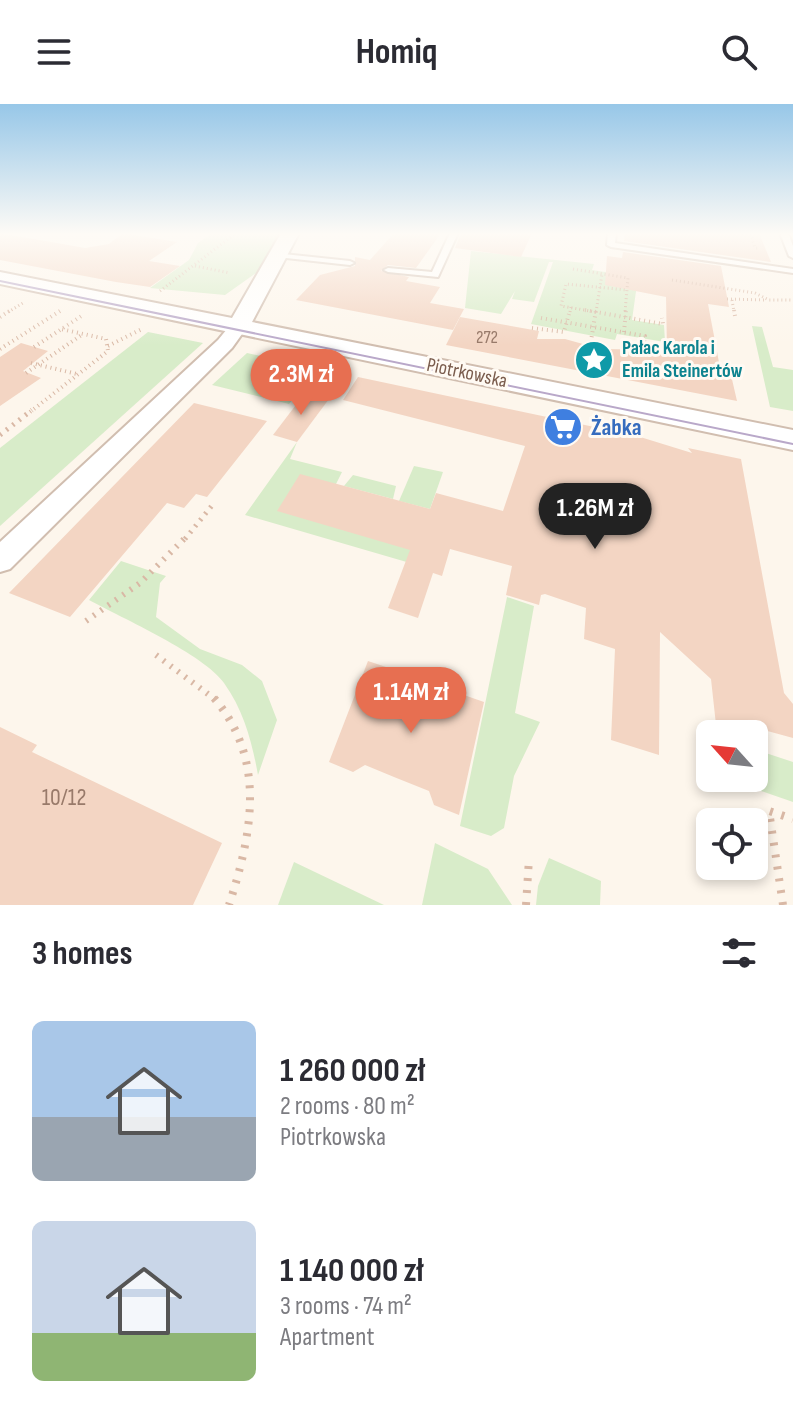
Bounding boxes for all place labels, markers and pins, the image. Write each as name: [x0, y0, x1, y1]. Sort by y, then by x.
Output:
place label: Pałac Karola i Emila Steinertów: [622, 336, 743, 383]
place icon: Pałac Karola i Emila Steinertów: [573, 339, 615, 381]
pin: 2.3M zł: [227, 349, 375, 417]
supermarket icon: Żabka: [542, 406, 584, 448]
place label: Żabka: [591, 413, 642, 442]
pin: 1.26M zł: [512, 483, 678, 551]
pin: 1.14M zł: [328, 667, 494, 735]

